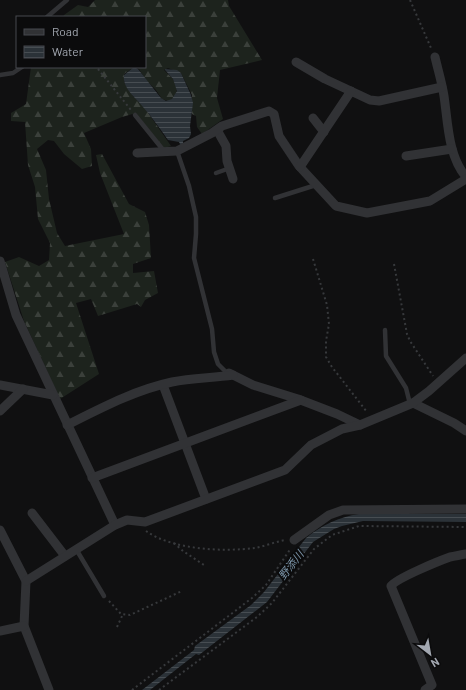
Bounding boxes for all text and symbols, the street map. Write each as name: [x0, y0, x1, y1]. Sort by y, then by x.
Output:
legend: [16, 16, 146, 68]
text: Road: [52, 24, 79, 38]
text: Water: [52, 44, 84, 58]
water label: 野添川: [275, 547, 307, 582]
north arrow: [410, 634, 450, 674]
text: N: [429, 656, 442, 670]

